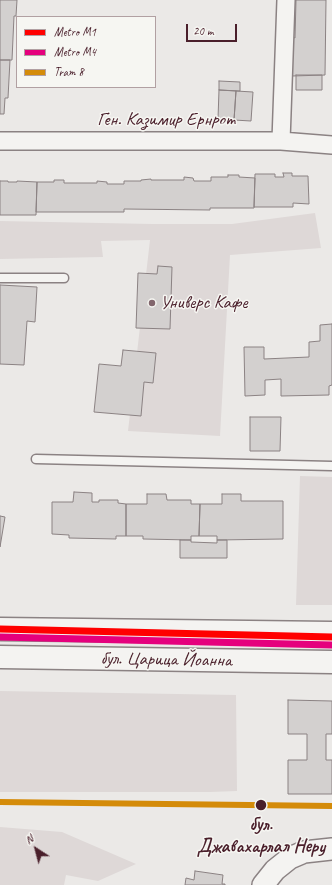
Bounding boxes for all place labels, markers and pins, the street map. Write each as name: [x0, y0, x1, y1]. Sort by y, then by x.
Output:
place label: Универс Кафе: [160, 292, 247, 314]
marker: Универс Кафе: [147, 298, 157, 308]
marker: бул. Джавахарлал Неру: [254, 798, 268, 812]
place label: бул. Джавахарлал Неру: [197, 814, 325, 858]

